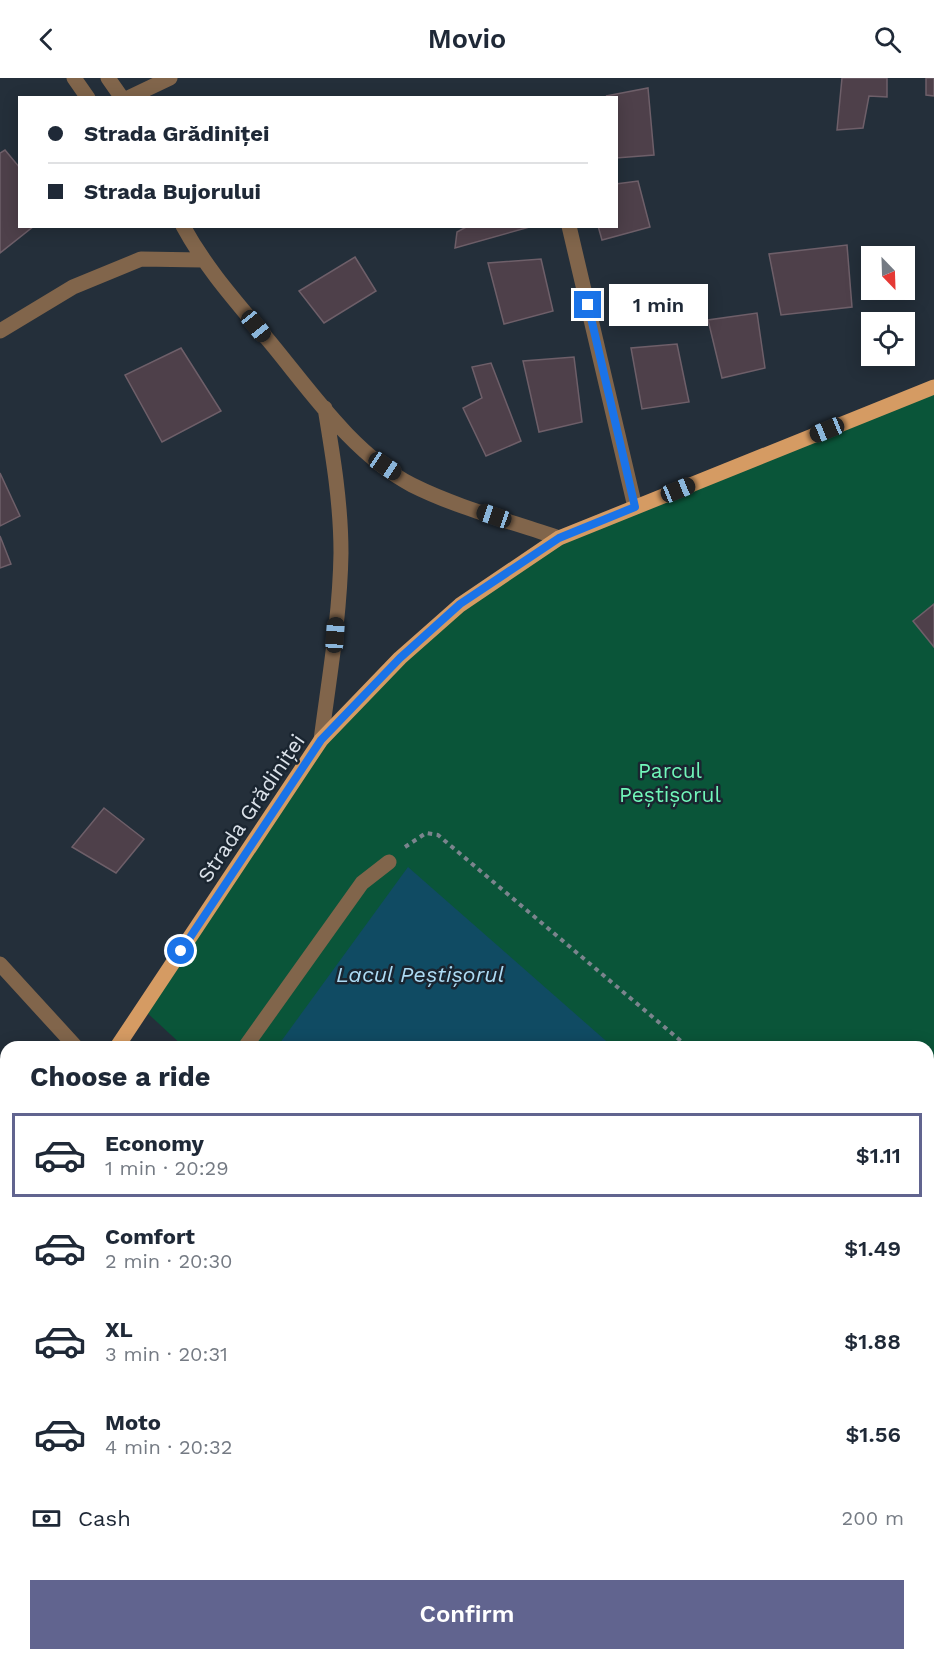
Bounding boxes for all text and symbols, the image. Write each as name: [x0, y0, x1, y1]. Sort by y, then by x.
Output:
icon: back: [30, 23, 63, 56]
text: Movio: [428, 23, 506, 55]
icon: search: [871, 23, 904, 56]
text: Strada Grădiniței: [84, 121, 269, 146]
text: Strada Bujorului: [84, 179, 261, 204]
north arrow: [861, 246, 915, 300]
map controls: [861, 246, 915, 366]
callout: 1 min: [609, 284, 708, 326]
route end: [574, 291, 601, 318]
text: 1 min: [633, 293, 684, 317]
car: [238, 306, 274, 346]
button: locate: [861, 312, 915, 366]
car: [807, 415, 847, 445]
car: [365, 448, 405, 484]
car: [658, 475, 698, 505]
car: [474, 502, 514, 530]
car: [325, 616, 345, 654]
street label: Strada Grădiniței: [192, 729, 310, 887]
park label: Parcul Peștișorul: [619, 758, 721, 807]
route start: [167, 937, 194, 964]
water label: Lacul Peștișorul: [336, 962, 504, 987]
text: Choose a ride: [30, 1061, 210, 1093]
icon: car: [33, 1128, 87, 1182]
text: Economy: [105, 1131, 204, 1156]
text: $1.11: [856, 1143, 901, 1168]
text: 1 min · 20:29: [105, 1156, 229, 1180]
icon: car: [33, 1221, 87, 1275]
text: Comfort: [105, 1224, 195, 1249]
text: $1.49: [844, 1236, 901, 1261]
text: 2 min · 20:30: [105, 1249, 233, 1273]
icon: car: [33, 1314, 87, 1368]
text: XL: [105, 1317, 133, 1342]
text: $1.88: [844, 1329, 901, 1354]
text: 3 min · 20:31: [105, 1342, 228, 1366]
icon: car: [33, 1407, 87, 1461]
text: Moto: [105, 1410, 161, 1435]
text: $1.56: [845, 1422, 901, 1447]
text: 4 min · 20:32: [105, 1435, 232, 1459]
icon: cash: [30, 1502, 63, 1535]
text: Cash: [78, 1506, 131, 1531]
text: 200 m: [842, 1506, 904, 1530]
button: Confirm: [30, 1580, 904, 1649]

